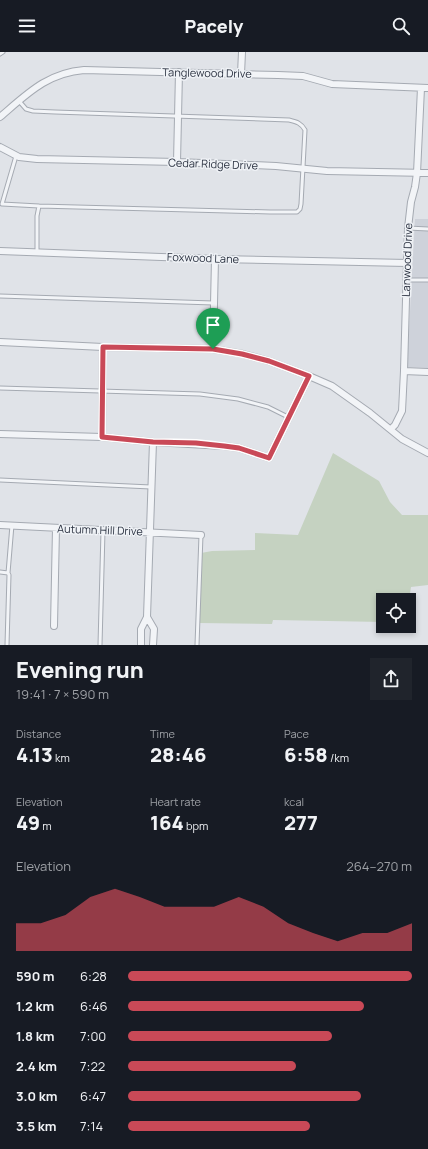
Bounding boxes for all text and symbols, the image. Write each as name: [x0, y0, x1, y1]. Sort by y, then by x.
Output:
text: Pacely: [185, 14, 243, 38]
icon: menu: [16, 15, 38, 37]
icon: search: [390, 15, 412, 37]
street label: Tanglewood Drive: [162, 64, 252, 81]
street label: Cedar Ridge Drive: [168, 154, 259, 173]
street label: Lanwood Drive: [398, 222, 415, 297]
street label: Foxwood Lane: [167, 249, 240, 266]
pin: [196, 308, 230, 349]
icon: arrive: [202, 314, 224, 336]
street label: Autumn Hill Drive: [57, 521, 144, 539]
map controls: [376, 593, 416, 633]
button: locate: [376, 593, 416, 633]
text: Evening run: [16, 655, 144, 685]
button: share: [370, 658, 412, 700]
text: 19:41 · 7 × 590 m: [16, 685, 109, 703]
text: Distance: [16, 726, 61, 741]
text: Time: [150, 726, 175, 741]
text: Pace: [284, 726, 309, 741]
text: 4.13: [16, 741, 53, 768]
text: 28:46: [150, 741, 206, 768]
text: 6:58: [284, 741, 328, 768]
text: km: [53, 750, 70, 765]
text: /km: [328, 750, 349, 765]
text: Elevation: [16, 794, 62, 809]
text: Heart rate: [150, 794, 201, 809]
text: kcal: [284, 794, 304, 809]
text: 49: [16, 809, 40, 836]
text: 164: [150, 809, 184, 836]
text: 277: [284, 809, 318, 836]
text: m: [40, 818, 52, 833]
text: bpm: [184, 818, 208, 833]
text: Elevation: [16, 857, 71, 875]
text: 264–270 m: [346, 857, 412, 875]
text: 590 m: [16, 967, 55, 985]
text: 6:28: [80, 967, 107, 985]
text: 1.2 km: [16, 997, 54, 1015]
text: 6:46: [80, 997, 108, 1015]
text: 1.8 km: [16, 1027, 54, 1045]
text: 7:00: [80, 1027, 106, 1045]
text: 2.4 km: [16, 1057, 57, 1075]
text: 7:22: [80, 1057, 105, 1075]
text: 3.0 km: [16, 1087, 57, 1105]
text: 6:47: [80, 1087, 106, 1105]
text: 3.5 km: [16, 1117, 56, 1135]
text: 7:14: [80, 1117, 103, 1135]

